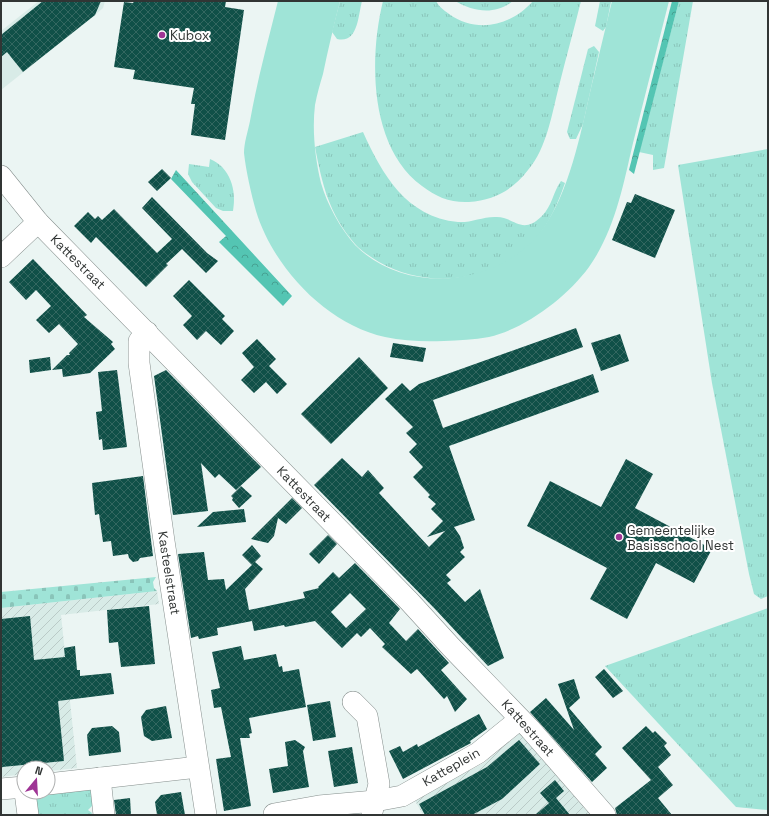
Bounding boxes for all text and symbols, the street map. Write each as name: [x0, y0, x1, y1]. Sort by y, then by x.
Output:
place label: Kubox: [170, 27, 210, 44]
marker: Kubox: [157, 30, 167, 40]
street label: Kattestraat: [47, 231, 109, 293]
street label: Kattestraat: [273, 463, 335, 526]
place label: Gemeentelijke Basisschool Nest: [627, 522, 734, 554]
street label: Kasteelstraat: [154, 530, 184, 616]
marker: Gemeentelijke Basisschool Nest: [614, 532, 624, 542]
street label: Kattestraat: [498, 696, 558, 760]
street label: Katteplein: [419, 744, 483, 790]
north arrow: [16, 760, 56, 800]
text: N: [33, 763, 45, 778]

